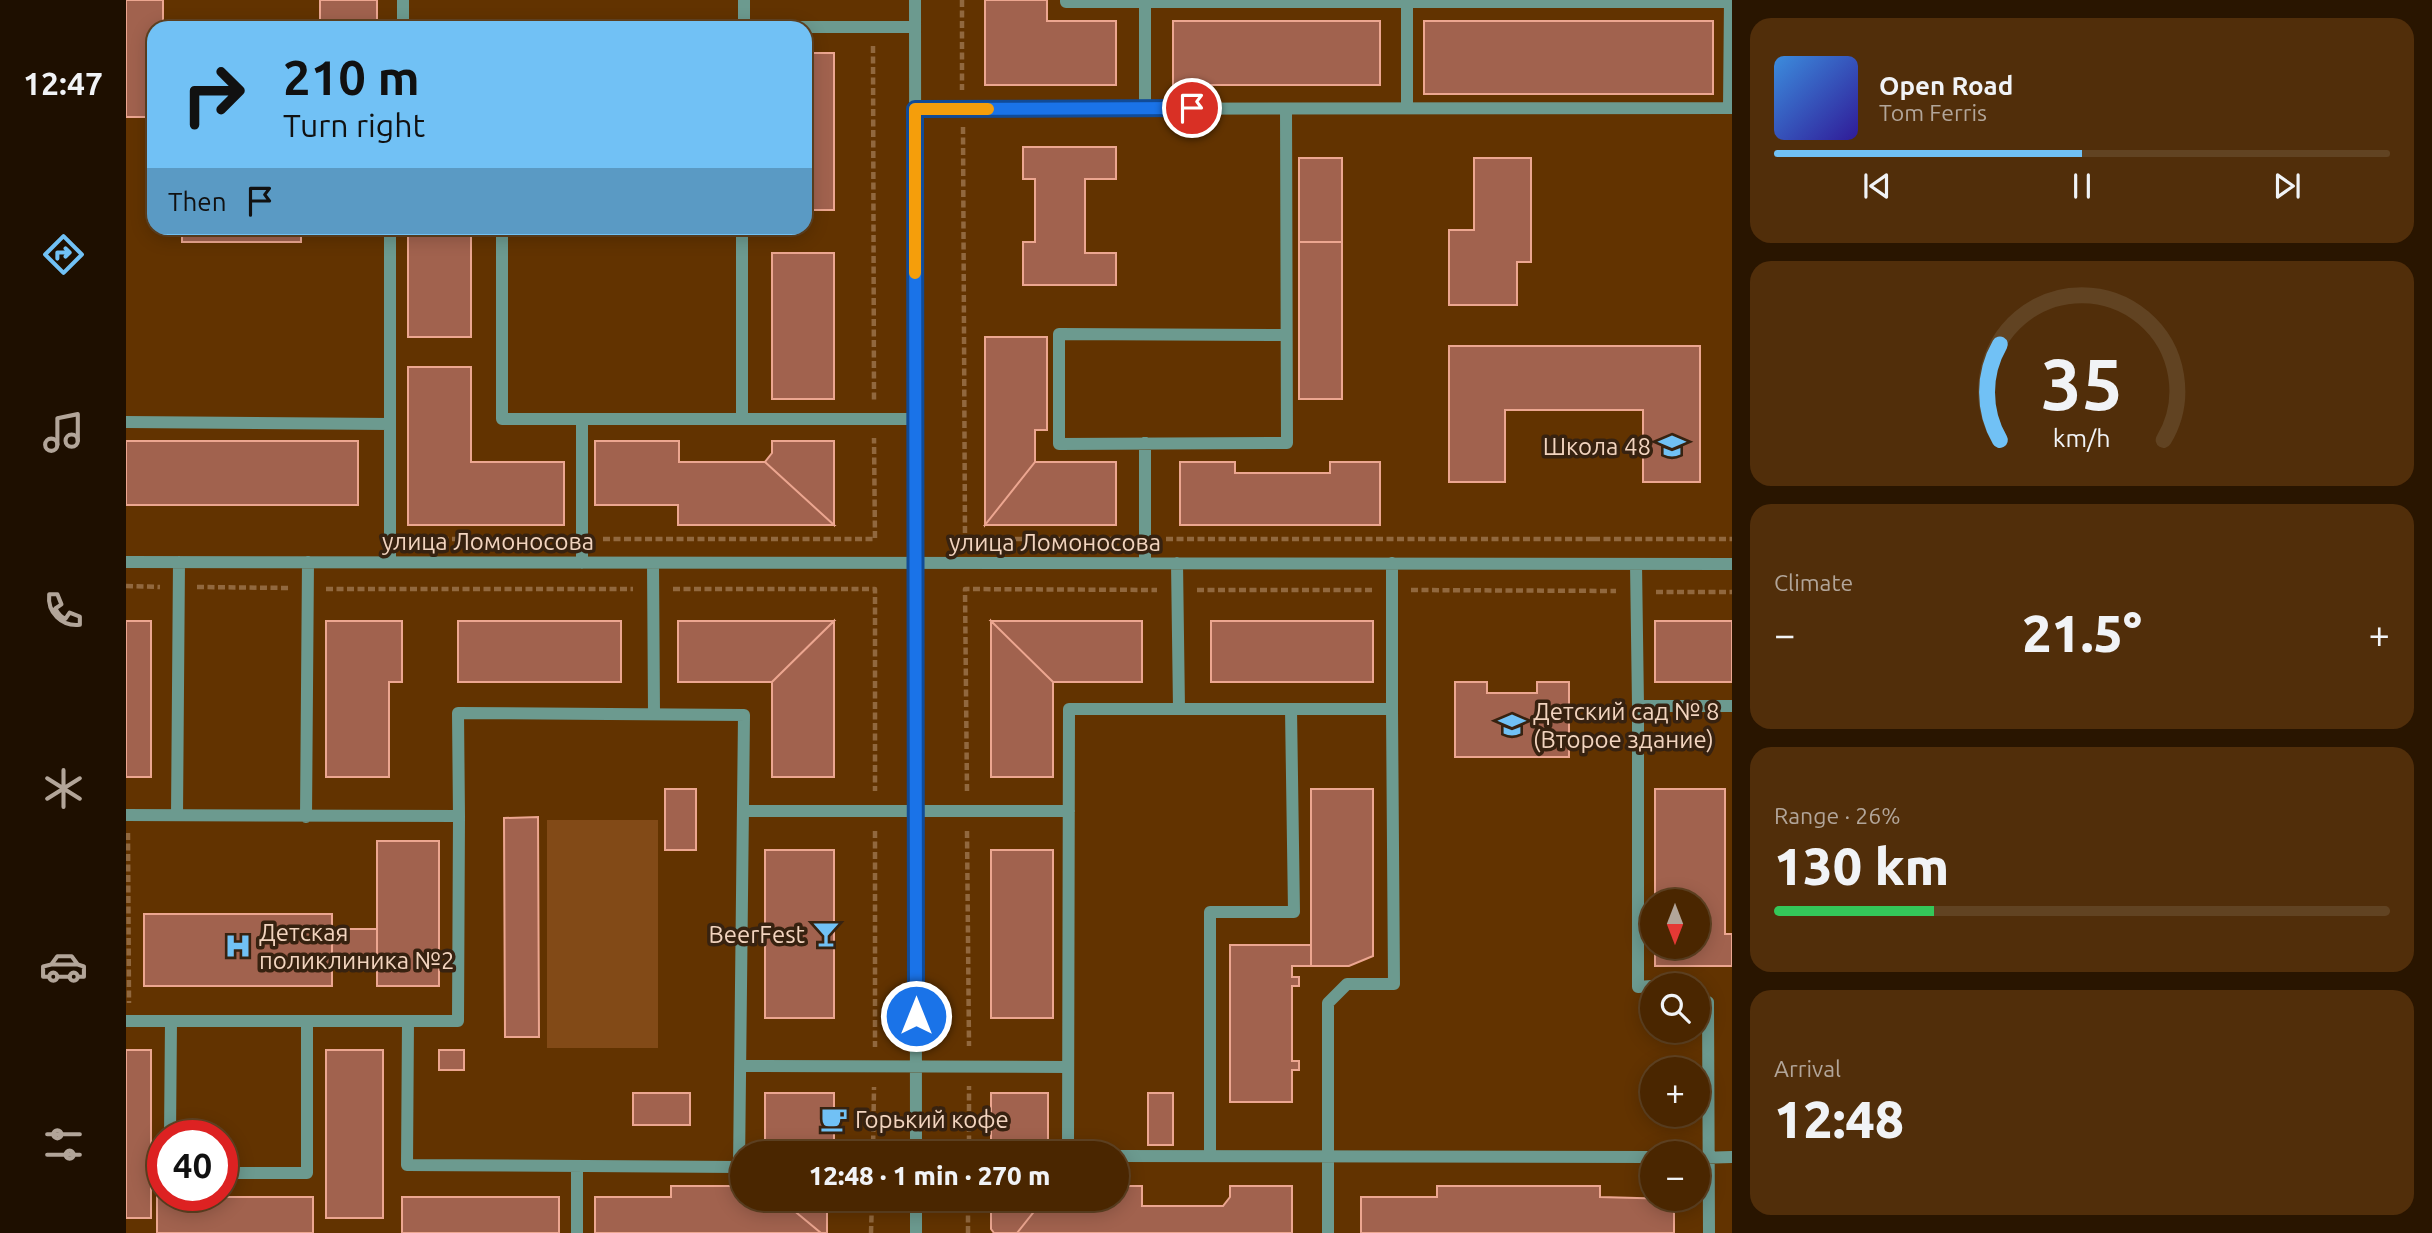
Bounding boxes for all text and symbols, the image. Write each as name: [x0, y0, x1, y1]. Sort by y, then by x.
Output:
icon: right: [168, 49, 259, 140]
text: 210 m: [283, 49, 420, 104]
text: 12:47: [23, 65, 103, 101]
text: Open Road: [1879, 71, 2013, 100]
pin: [1162, 78, 1222, 138]
icon: arrive: [1173, 89, 1211, 127]
text: Tom Ferris: [1879, 100, 1987, 125]
text: Turn right: [283, 107, 425, 143]
icon: previous: [1858, 167, 1896, 205]
icon: pause: [2063, 167, 2101, 205]
icon: next: [2268, 167, 2306, 205]
icon: arrive: [241, 182, 279, 220]
text: Then: [168, 187, 227, 216]
icon: directions: [39, 230, 88, 279]
text: 35: [2041, 342, 2123, 424]
icon: music: [39, 408, 88, 457]
text: km/h: [2053, 423, 2111, 451]
school or university icon: Школа 48: [1657, 431, 1687, 461]
place label: Школа 48: [1543, 433, 1651, 460]
street label: улица Ломоносова: [382, 528, 594, 555]
street label: улица Ломоносова: [949, 529, 1161, 556]
text: Climate: [1774, 570, 1853, 595]
icon: phone: [39, 586, 88, 635]
text: 21.5°: [2022, 604, 2142, 662]
text: −: [1774, 613, 1795, 655]
text: +: [2369, 613, 2390, 655]
place label: Детский сад № 8 (Второе здание): [1533, 698, 1720, 753]
school or university icon: Детский сад № 8 (Второе здание): [1497, 710, 1527, 740]
icon: climate: [39, 764, 88, 813]
text: Range · 26%: [1774, 803, 1901, 828]
text: 130 km: [1774, 837, 1949, 895]
north arrow: [1640, 889, 1710, 959]
map controls: [1640, 889, 1710, 1211]
place label: Детская поликлиника №2: [259, 919, 455, 974]
bar icon: BeerFest: [811, 919, 841, 949]
place label: BeerFest: [708, 921, 806, 948]
hospital icon: Детская поликлиника №2: [223, 931, 253, 961]
icon: car: [39, 942, 88, 991]
button: search: [1640, 973, 1710, 1043]
position arrow: [879, 979, 953, 1053]
text: Arrival: [1774, 1056, 1841, 1081]
button: +: [1640, 1057, 1710, 1127]
text: 12:48: [1774, 1090, 1904, 1148]
cafe icon: Горький кофе: [819, 1104, 849, 1134]
place label: Горький кофе: [855, 1106, 1009, 1133]
icon: filters: [39, 1120, 88, 1169]
speed limit sign: 40: [147, 1120, 238, 1211]
button: −: [1640, 1141, 1710, 1211]
text: 12:48 · 1 min · 270 m: [809, 1161, 1050, 1190]

